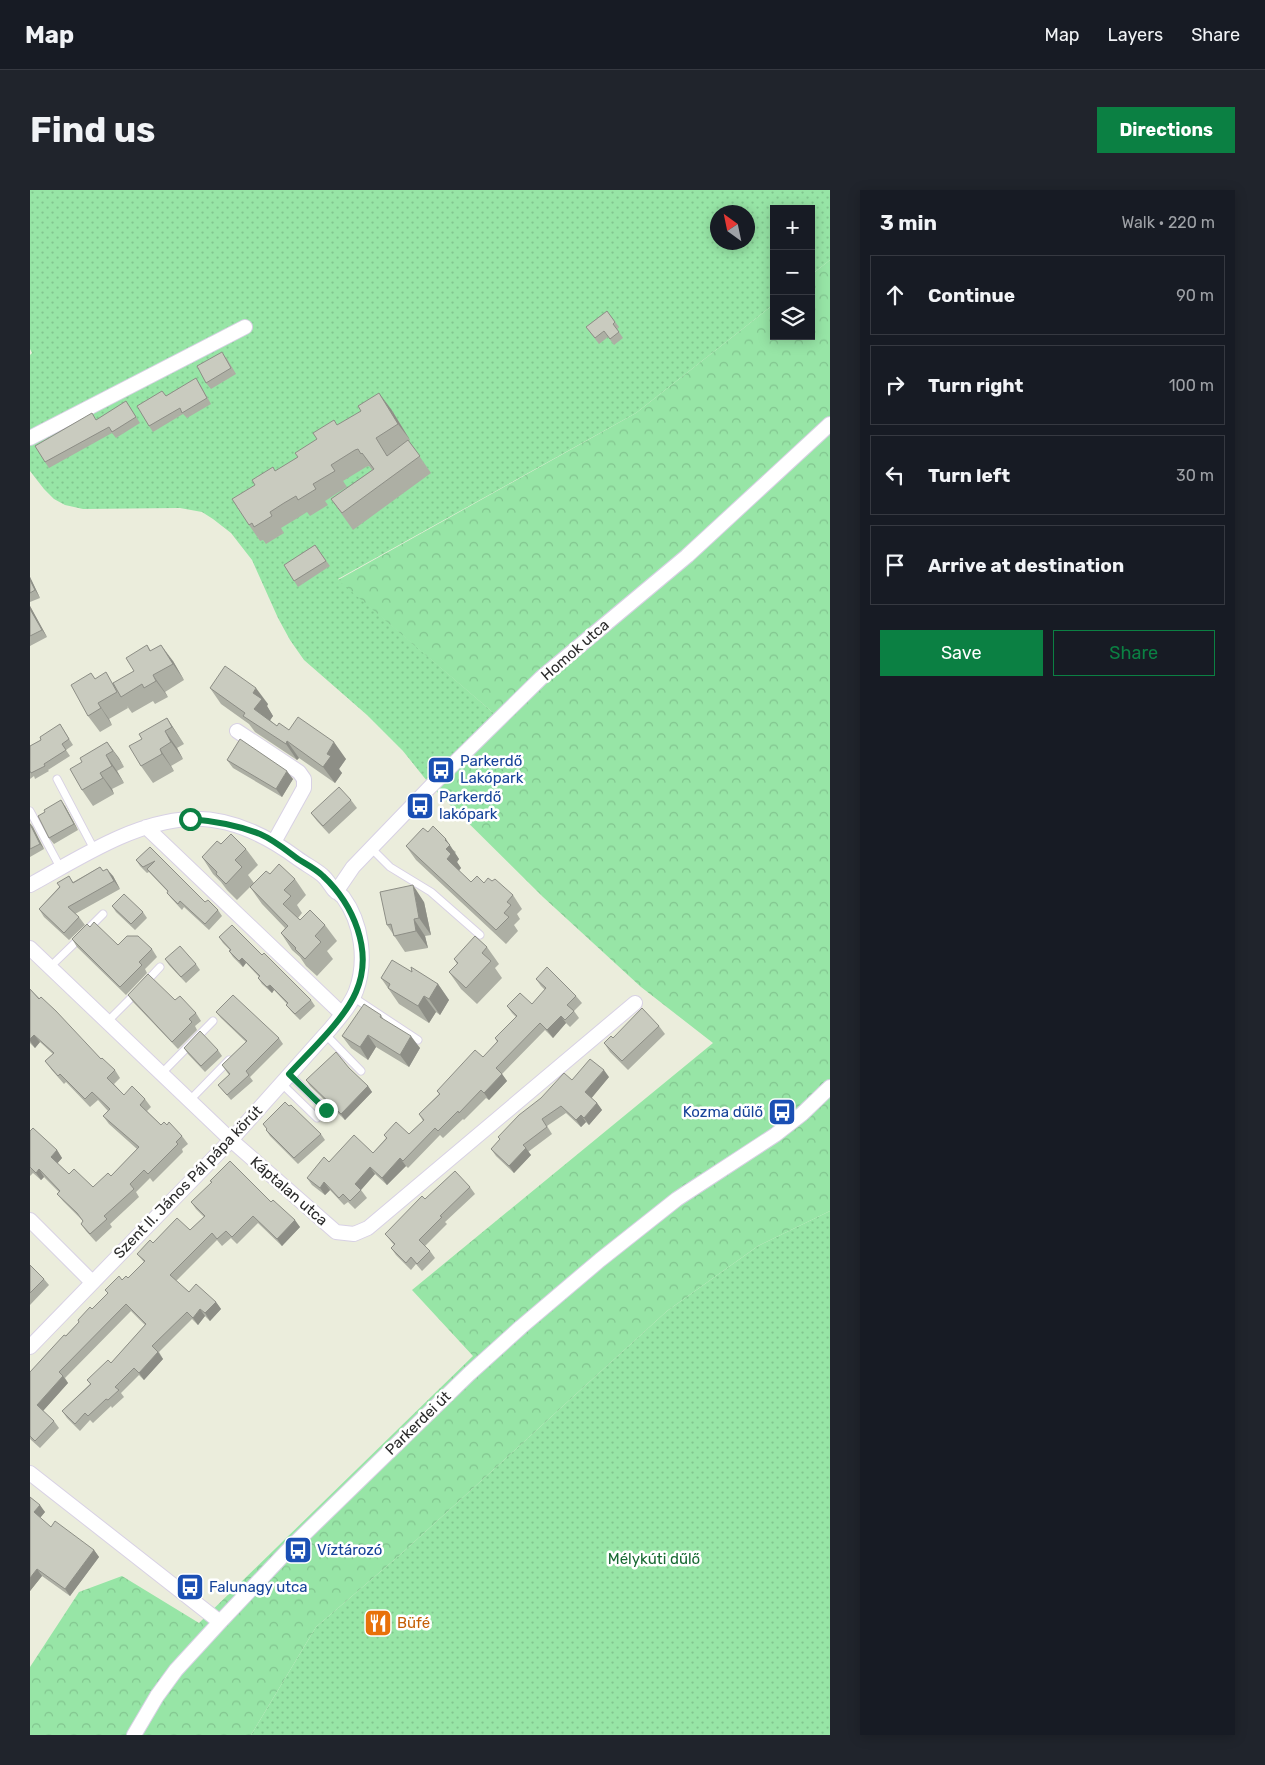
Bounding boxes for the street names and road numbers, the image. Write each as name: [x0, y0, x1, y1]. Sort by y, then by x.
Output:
street label: Homok utca: [537, 616, 613, 684]
street label: Szent II. János Pál pápa körút: [110, 1102, 266, 1262]
street label: Káptalan utca: [247, 1153, 331, 1229]
street label: Parkerdei út: [381, 1387, 455, 1459]

